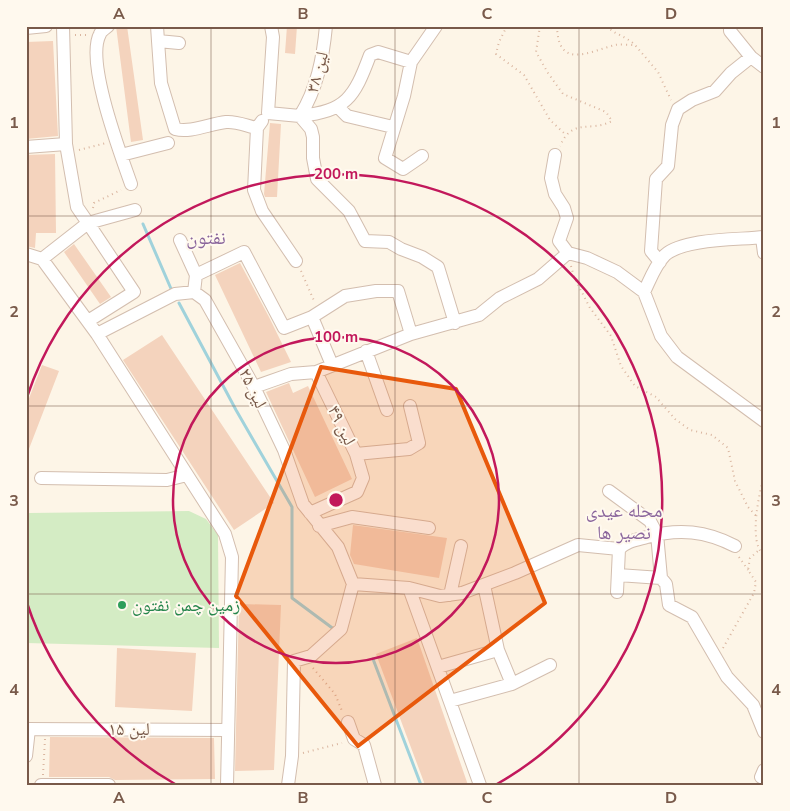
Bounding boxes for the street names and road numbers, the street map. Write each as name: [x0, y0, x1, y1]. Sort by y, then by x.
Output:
street label: لین ۳۸: [300, 49, 334, 95]
street label: لین ۲۵: [233, 364, 273, 412]
street label: لین ۴۹: [322, 401, 362, 449]
street label: لین ۱۵: [108, 717, 150, 741]

